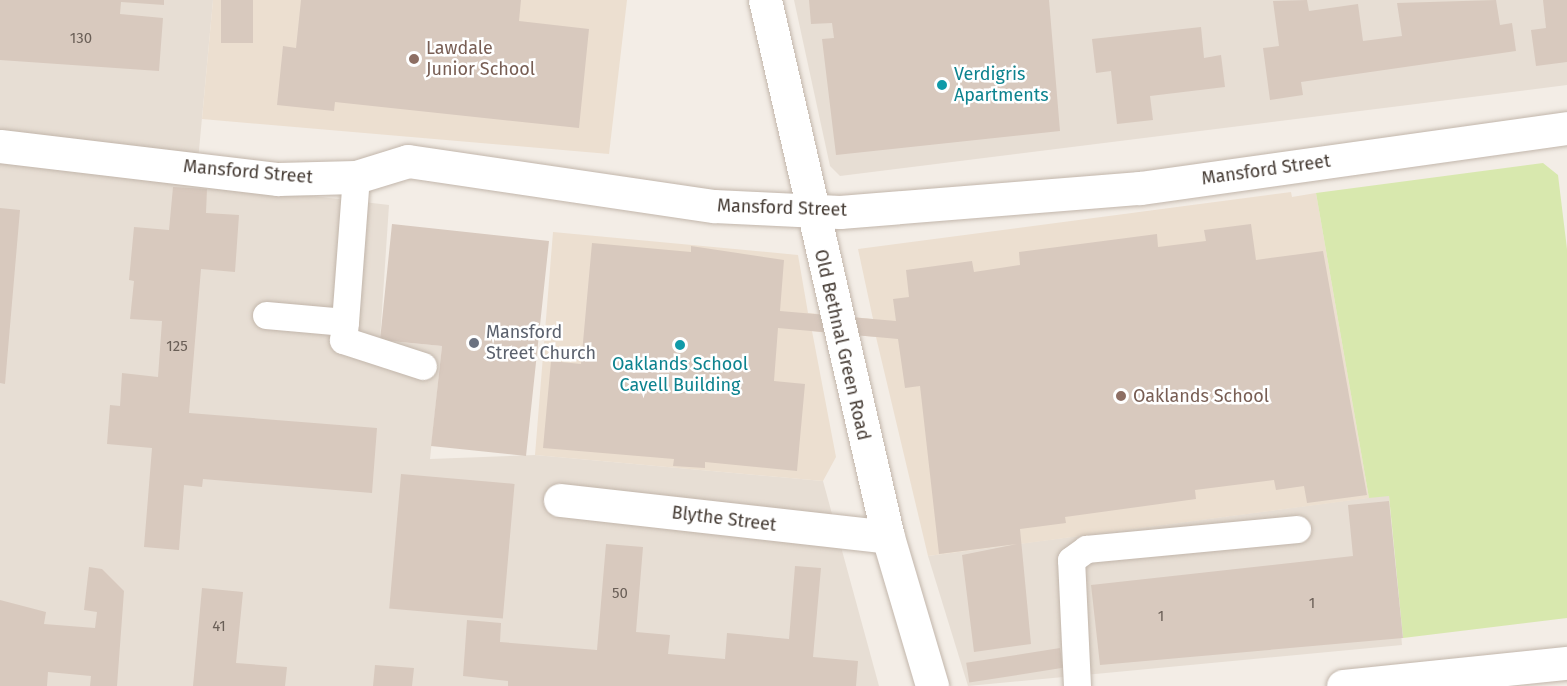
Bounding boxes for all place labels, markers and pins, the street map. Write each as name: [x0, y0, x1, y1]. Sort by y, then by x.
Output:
place label: Lawdale Junior School: [426, 38, 535, 80]
marker: Lawdale Junior School: [407, 52, 421, 66]
place label: Verdigris Apartments: [954, 64, 1049, 106]
marker: Verdigris Apartments: [935, 78, 949, 92]
place label: Mansford Street Church: [486, 322, 596, 364]
marker: Mansford Street Church: [467, 336, 481, 350]
marker: Oaklands School Cavell Building: [673, 338, 687, 352]
place label: Oaklands School Cavell Building: [612, 354, 748, 397]
place label: Oaklands School: [1133, 385, 1269, 407]
marker: Oaklands School: [1114, 389, 1128, 403]

